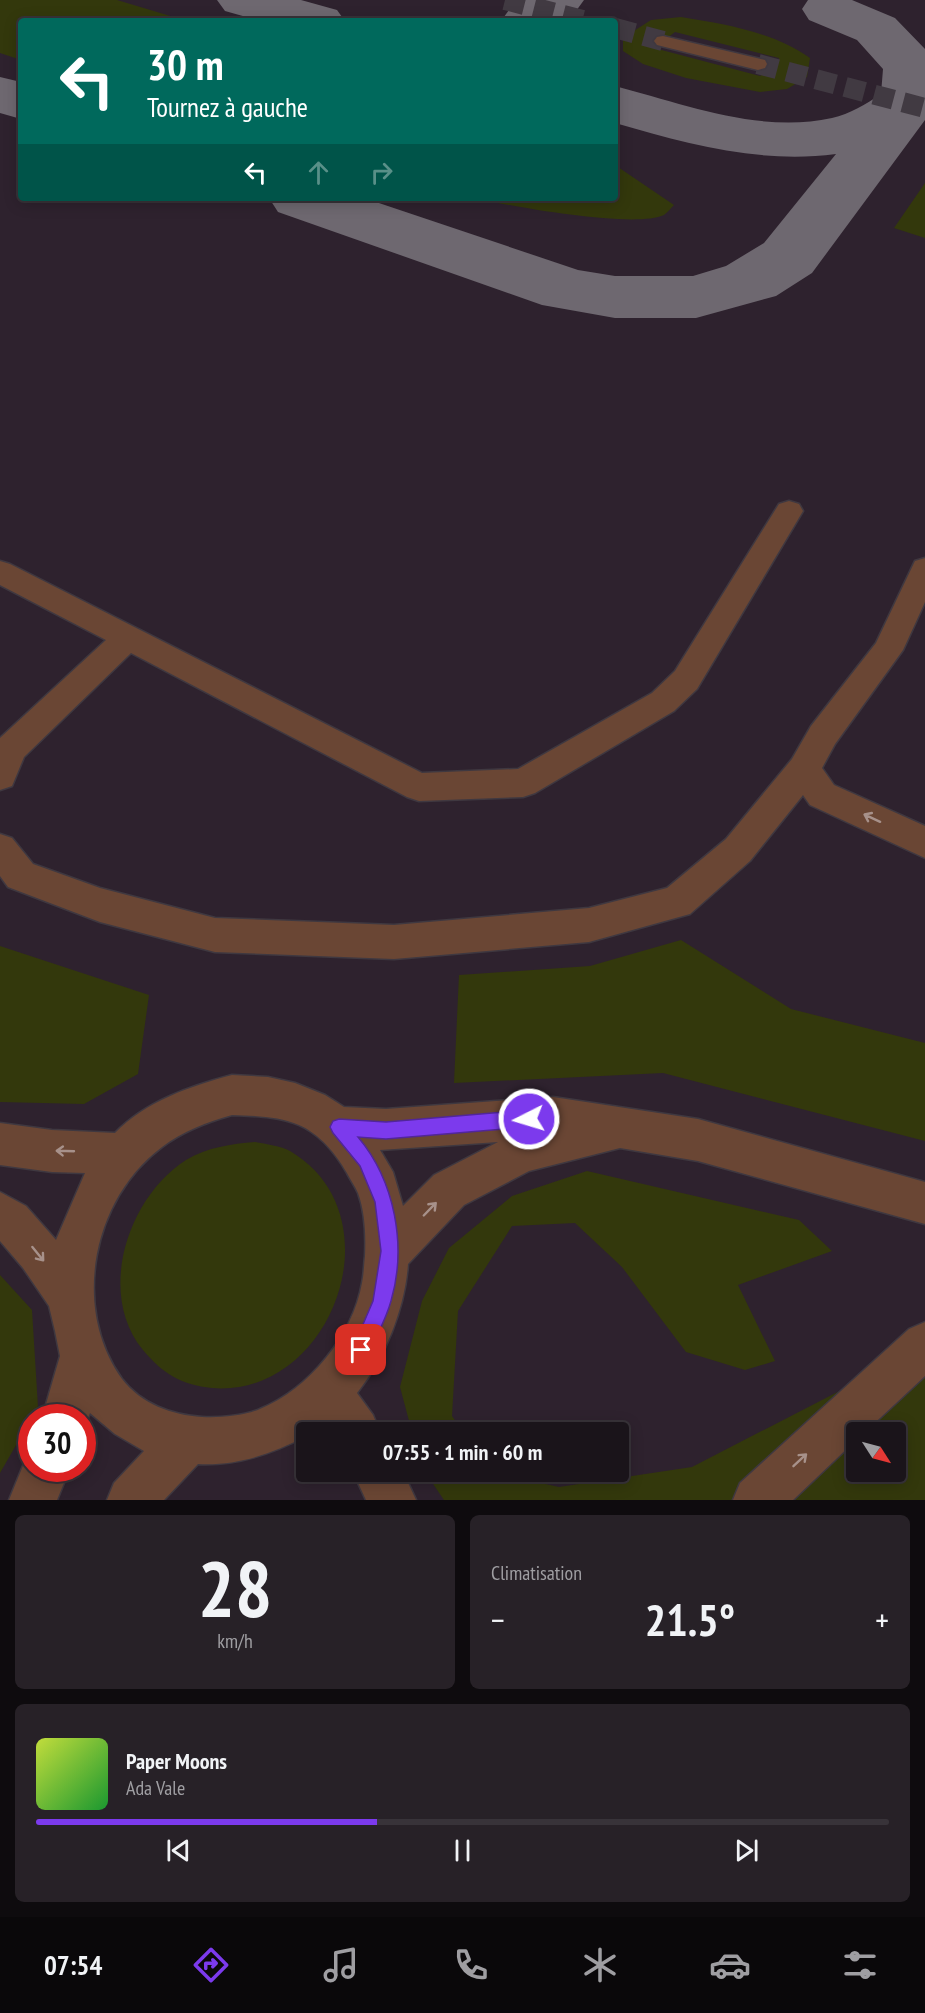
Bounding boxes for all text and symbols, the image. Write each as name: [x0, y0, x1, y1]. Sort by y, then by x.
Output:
text: 30 m: [147, 37, 224, 92]
icon: left: [48, 42, 126, 120]
text: Tournez à gauche: [147, 90, 308, 124]
icon: left: [239, 156, 272, 189]
icon: ahead: [302, 156, 335, 189]
icon: right: [365, 156, 398, 189]
one-way arrow: [863, 812, 881, 824]
position arrow: [497, 1087, 561, 1151]
one-way arrow: [56, 1146, 76, 1157]
one-way arrow: [423, 1202, 438, 1217]
one-way arrow: [31, 1246, 44, 1262]
pin: [335, 1324, 386, 1375]
icon: arrive: [344, 1333, 377, 1366]
speed limit sign: 30: [18, 1404, 96, 1482]
north arrow: [846, 1422, 906, 1482]
map controls: [846, 1422, 906, 1482]
text: 07:55 · 1 min · 60 m: [383, 1438, 542, 1466]
one-way arrow: [793, 1453, 808, 1467]
text: 28: [198, 1538, 272, 1639]
text: Climatisation: [491, 1560, 582, 1586]
text: 21.5°: [645, 1590, 735, 1648]
text: −: [491, 1598, 505, 1641]
text: +: [875, 1598, 889, 1641]
text: km/h: [217, 1628, 253, 1654]
text: Paper Moons: [126, 1747, 227, 1775]
text: Ada Vale: [126, 1775, 185, 1801]
icon: previous: [162, 1834, 195, 1867]
icon: pause: [446, 1834, 479, 1867]
icon: next: [730, 1834, 763, 1867]
icon: directions: [190, 1944, 232, 1986]
icon: music: [320, 1944, 362, 1986]
icon: phone: [450, 1944, 492, 1986]
icon: climate: [579, 1944, 621, 1986]
icon: car: [709, 1944, 751, 1986]
icon: filters: [839, 1944, 881, 1986]
text: 07:54: [44, 1948, 102, 1982]

